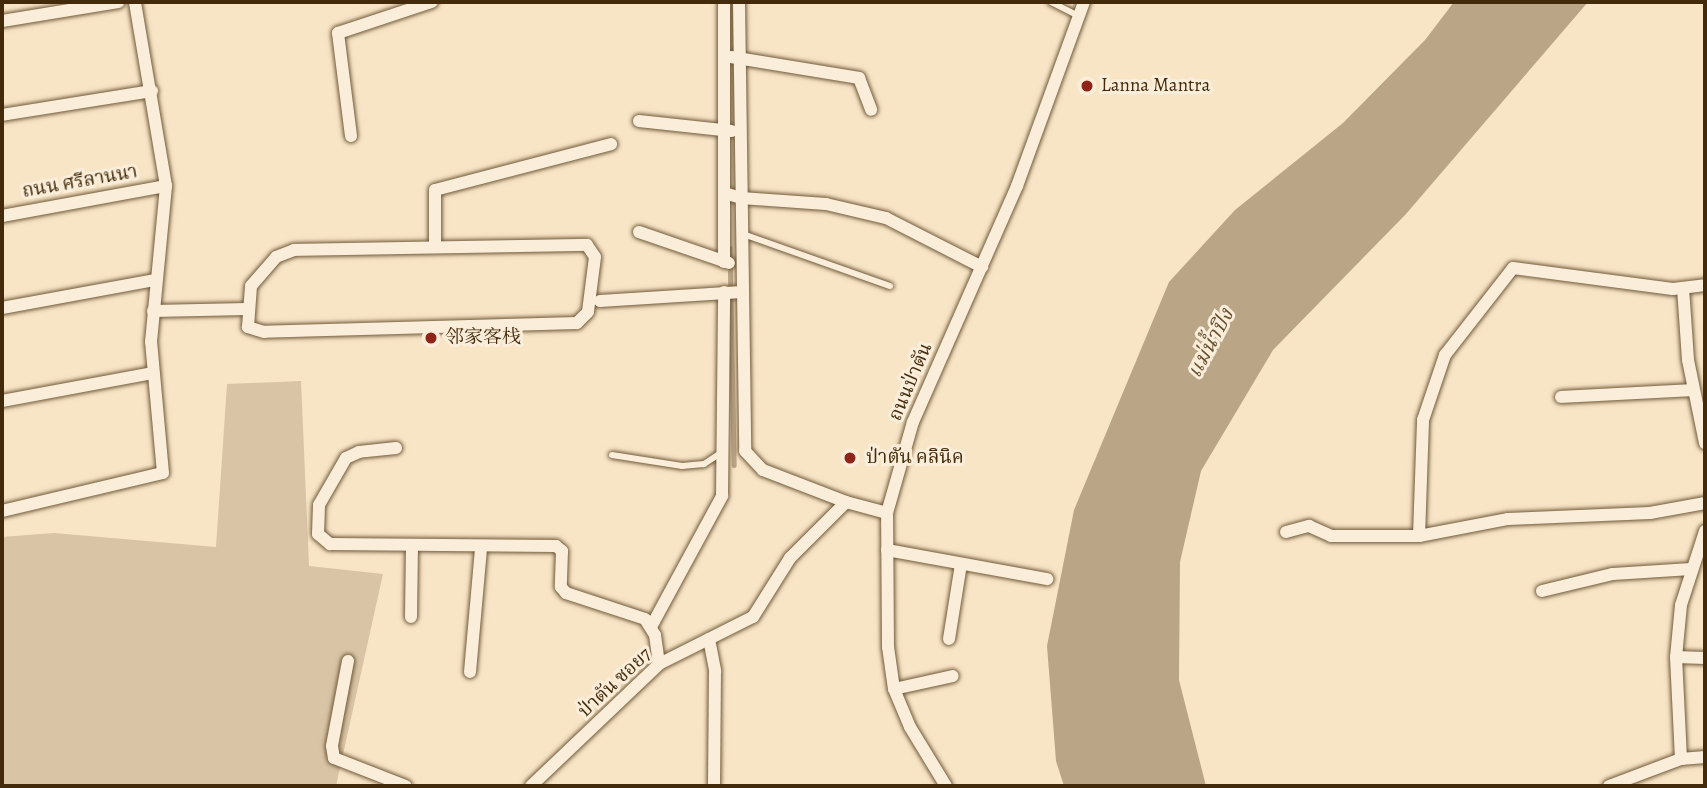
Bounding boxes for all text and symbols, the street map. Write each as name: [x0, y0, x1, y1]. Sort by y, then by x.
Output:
place label: Lanna Mantra: [1101, 75, 1210, 97]
marker: Lanna Mantra: [1079, 78, 1095, 94]
street label: ถนน ศรีลานนา: [21, 161, 139, 203]
water label: แม่น้ำปิง: [1181, 304, 1239, 382]
place label: 邻家客栈: [445, 327, 521, 349]
marker: 邻家客栈: [423, 330, 439, 346]
street label: ถนนป่าตัน: [884, 339, 938, 425]
place label: ป่าตัน คลินิค: [866, 447, 964, 469]
marker: ป่าตัน คลินิค: [840, 448, 860, 468]
street label: ป่าตัน ซอย7: [574, 643, 656, 723]

